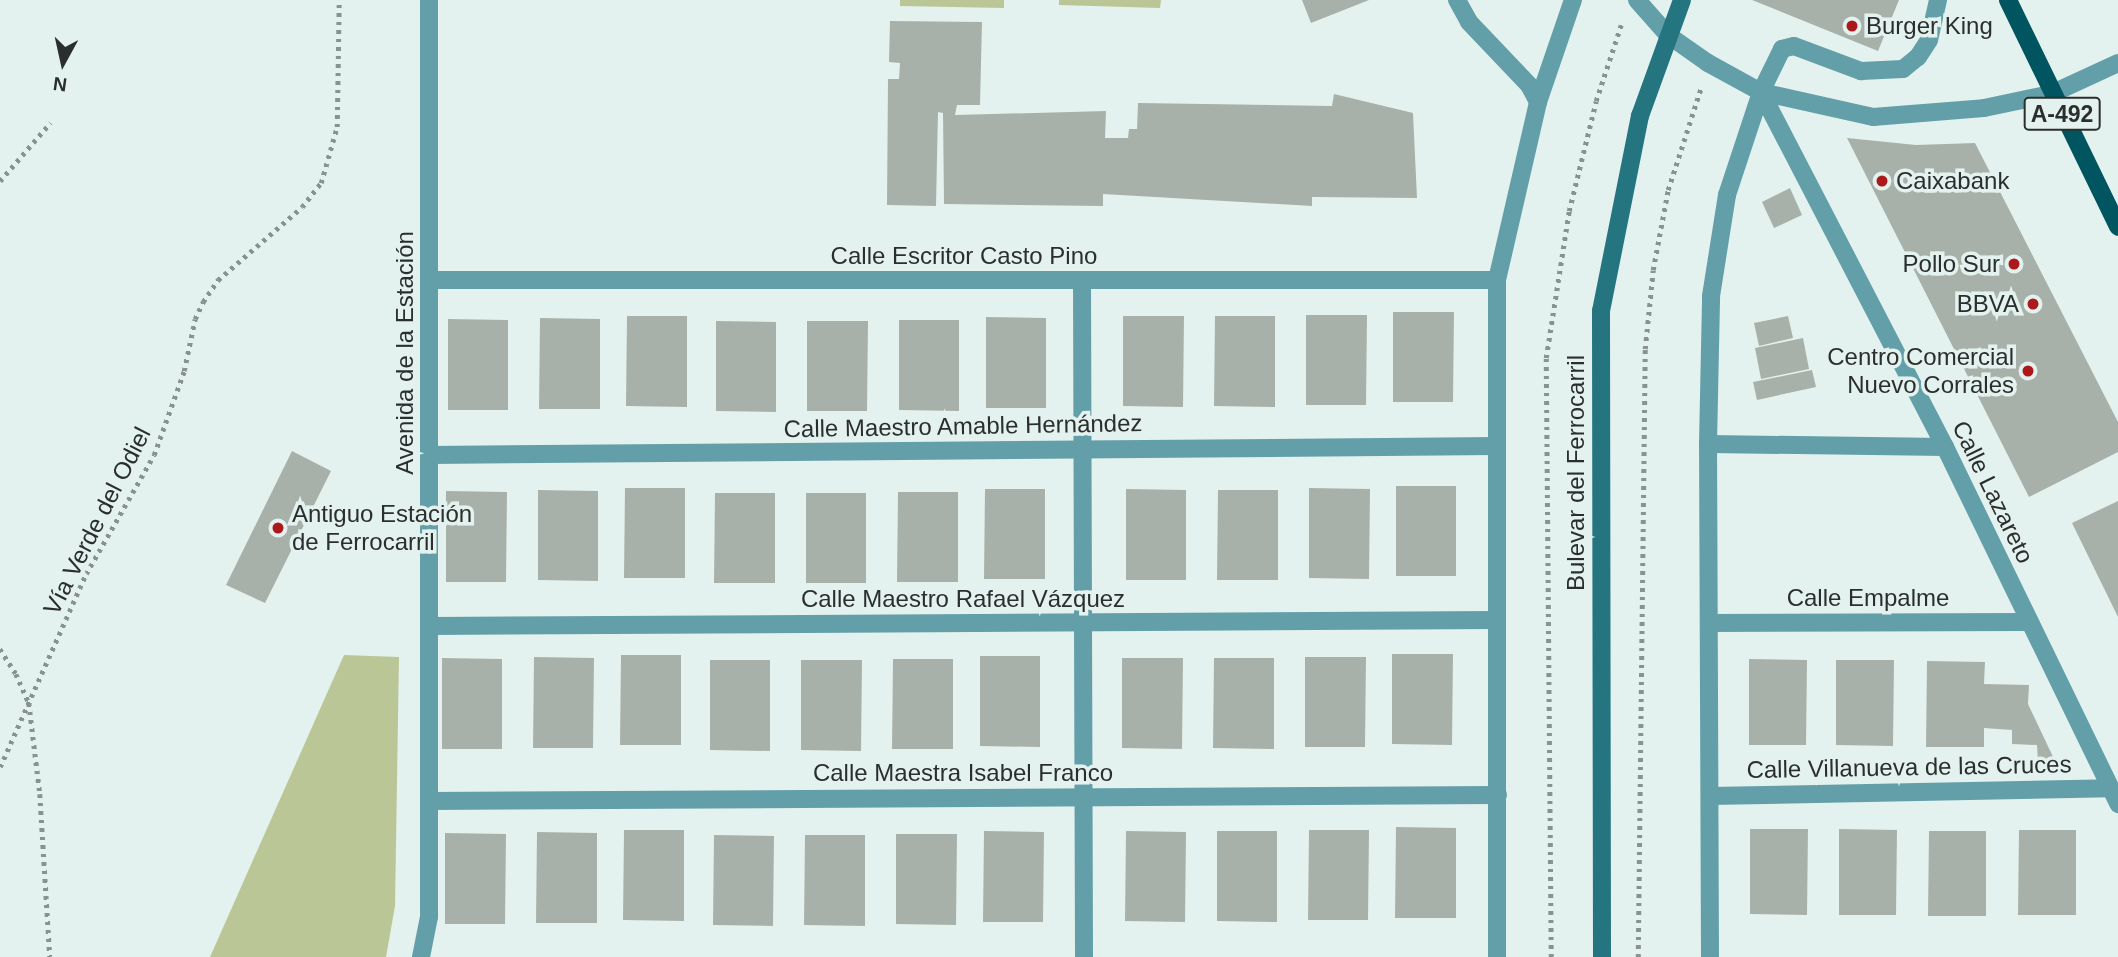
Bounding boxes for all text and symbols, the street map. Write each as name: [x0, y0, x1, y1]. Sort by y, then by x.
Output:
place label: Burger King: [1866, 12, 1993, 40]
marker: Burger King: [1844, 18, 1860, 34]
north arrow: [28, 28, 98, 98]
text: N: [52, 73, 68, 96]
road number: A-492: [2024, 94, 2100, 134]
place label: Caixabank: [1896, 167, 2009, 195]
marker: Caixabank: [1874, 173, 1890, 189]
street label: Avenida de la Estación: [391, 231, 419, 475]
street label: Calle Escritor Casto Pino: [831, 242, 1097, 270]
place label: Pollo Sur: [1903, 250, 2000, 278]
marker: Pollo Sur: [2006, 256, 2022, 272]
place label: BBVA: [1957, 290, 2019, 318]
marker: BBVA: [2025, 296, 2041, 312]
place label: Centro Comercial Nuevo Corrales: [1827, 343, 2014, 399]
street label: Bulevar del Ferrocarril: [1562, 355, 1590, 591]
marker: Centro Comercial Nuevo Corrales: [2020, 363, 2036, 379]
street label: Calle Maestro Amable Hernández: [783, 408, 1143, 444]
street label: Calle Lazareto: [1946, 416, 2040, 568]
street label: Vía Verde del Odiel: [37, 422, 157, 620]
place label: Antiguo Estación de Ferrocarril: [292, 500, 472, 556]
marker: Antiguo Estación de Ferrocarril: [270, 520, 286, 536]
street label: Calle Empalme: [1787, 584, 1949, 612]
street label: Calle Maestro Rafael Vázquez: [801, 585, 1125, 613]
street label: Calle Villanueva de las Cruces: [1746, 750, 2072, 784]
street label: Calle Maestra Isabel Franco: [813, 759, 1113, 787]

